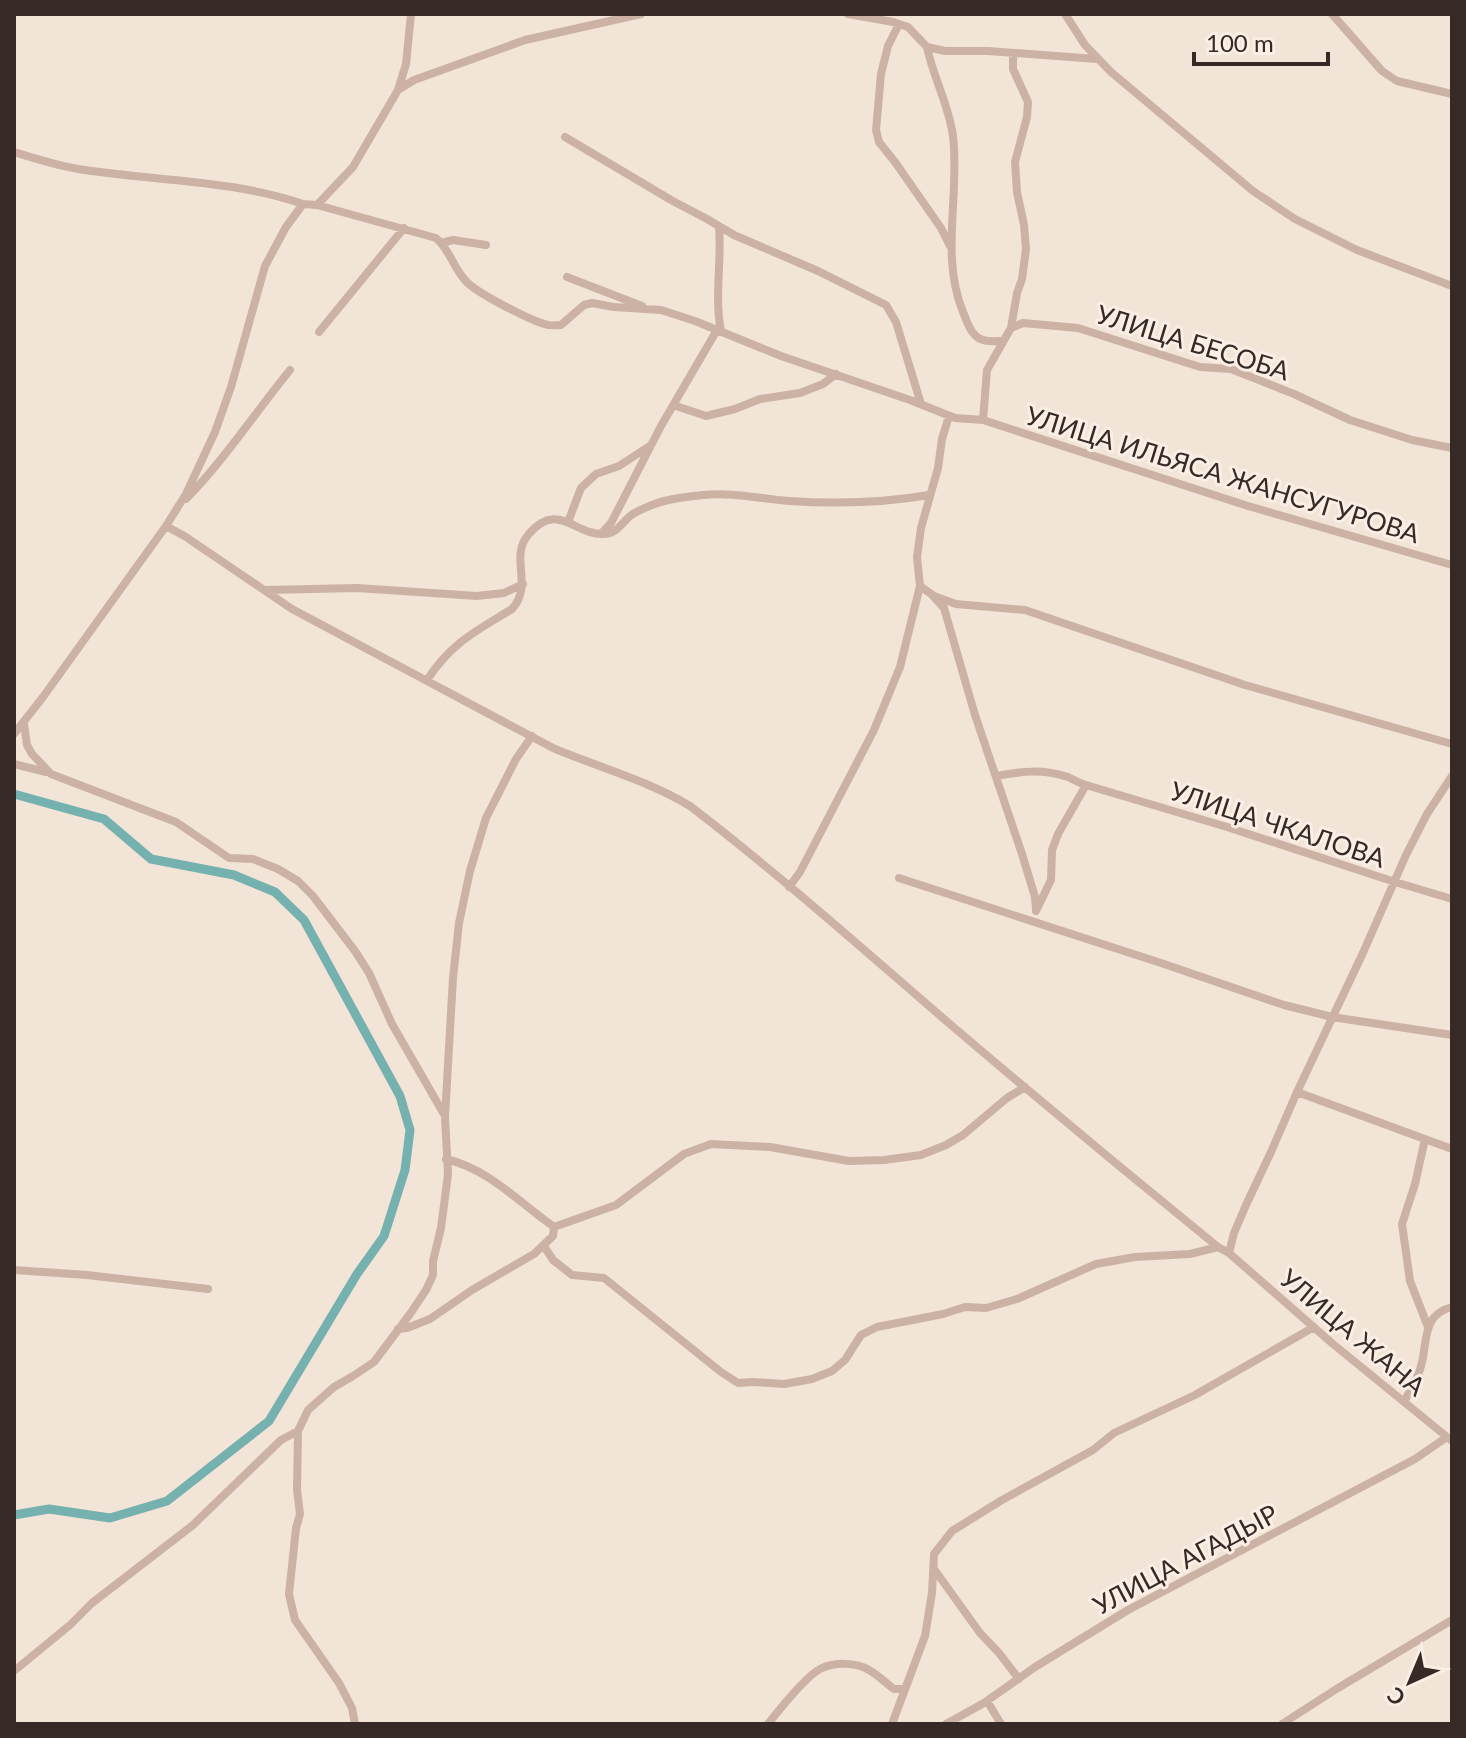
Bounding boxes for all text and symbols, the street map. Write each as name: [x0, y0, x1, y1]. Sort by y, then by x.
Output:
scale bar: [1194, 16, 1328, 66]
text: 100 m: [1206, 28, 1274, 57]
street label: УЛИЦА БЕСОБА: [1093, 297, 1294, 387]
street label: УЛИЦА ИЛЬЯСА ЖАНСУГУРОВА: [1022, 399, 1424, 549]
street label: УЛИЦА ЧКАЛОВА: [1166, 774, 1390, 874]
street label: УЛИЦА ЖАНА: [1274, 1262, 1433, 1402]
street label: УЛИЦА АГАДЫР: [1087, 1497, 1283, 1621]
north arrow: [1370, 1642, 1450, 1722]
text: С: [1381, 1682, 1410, 1712]

